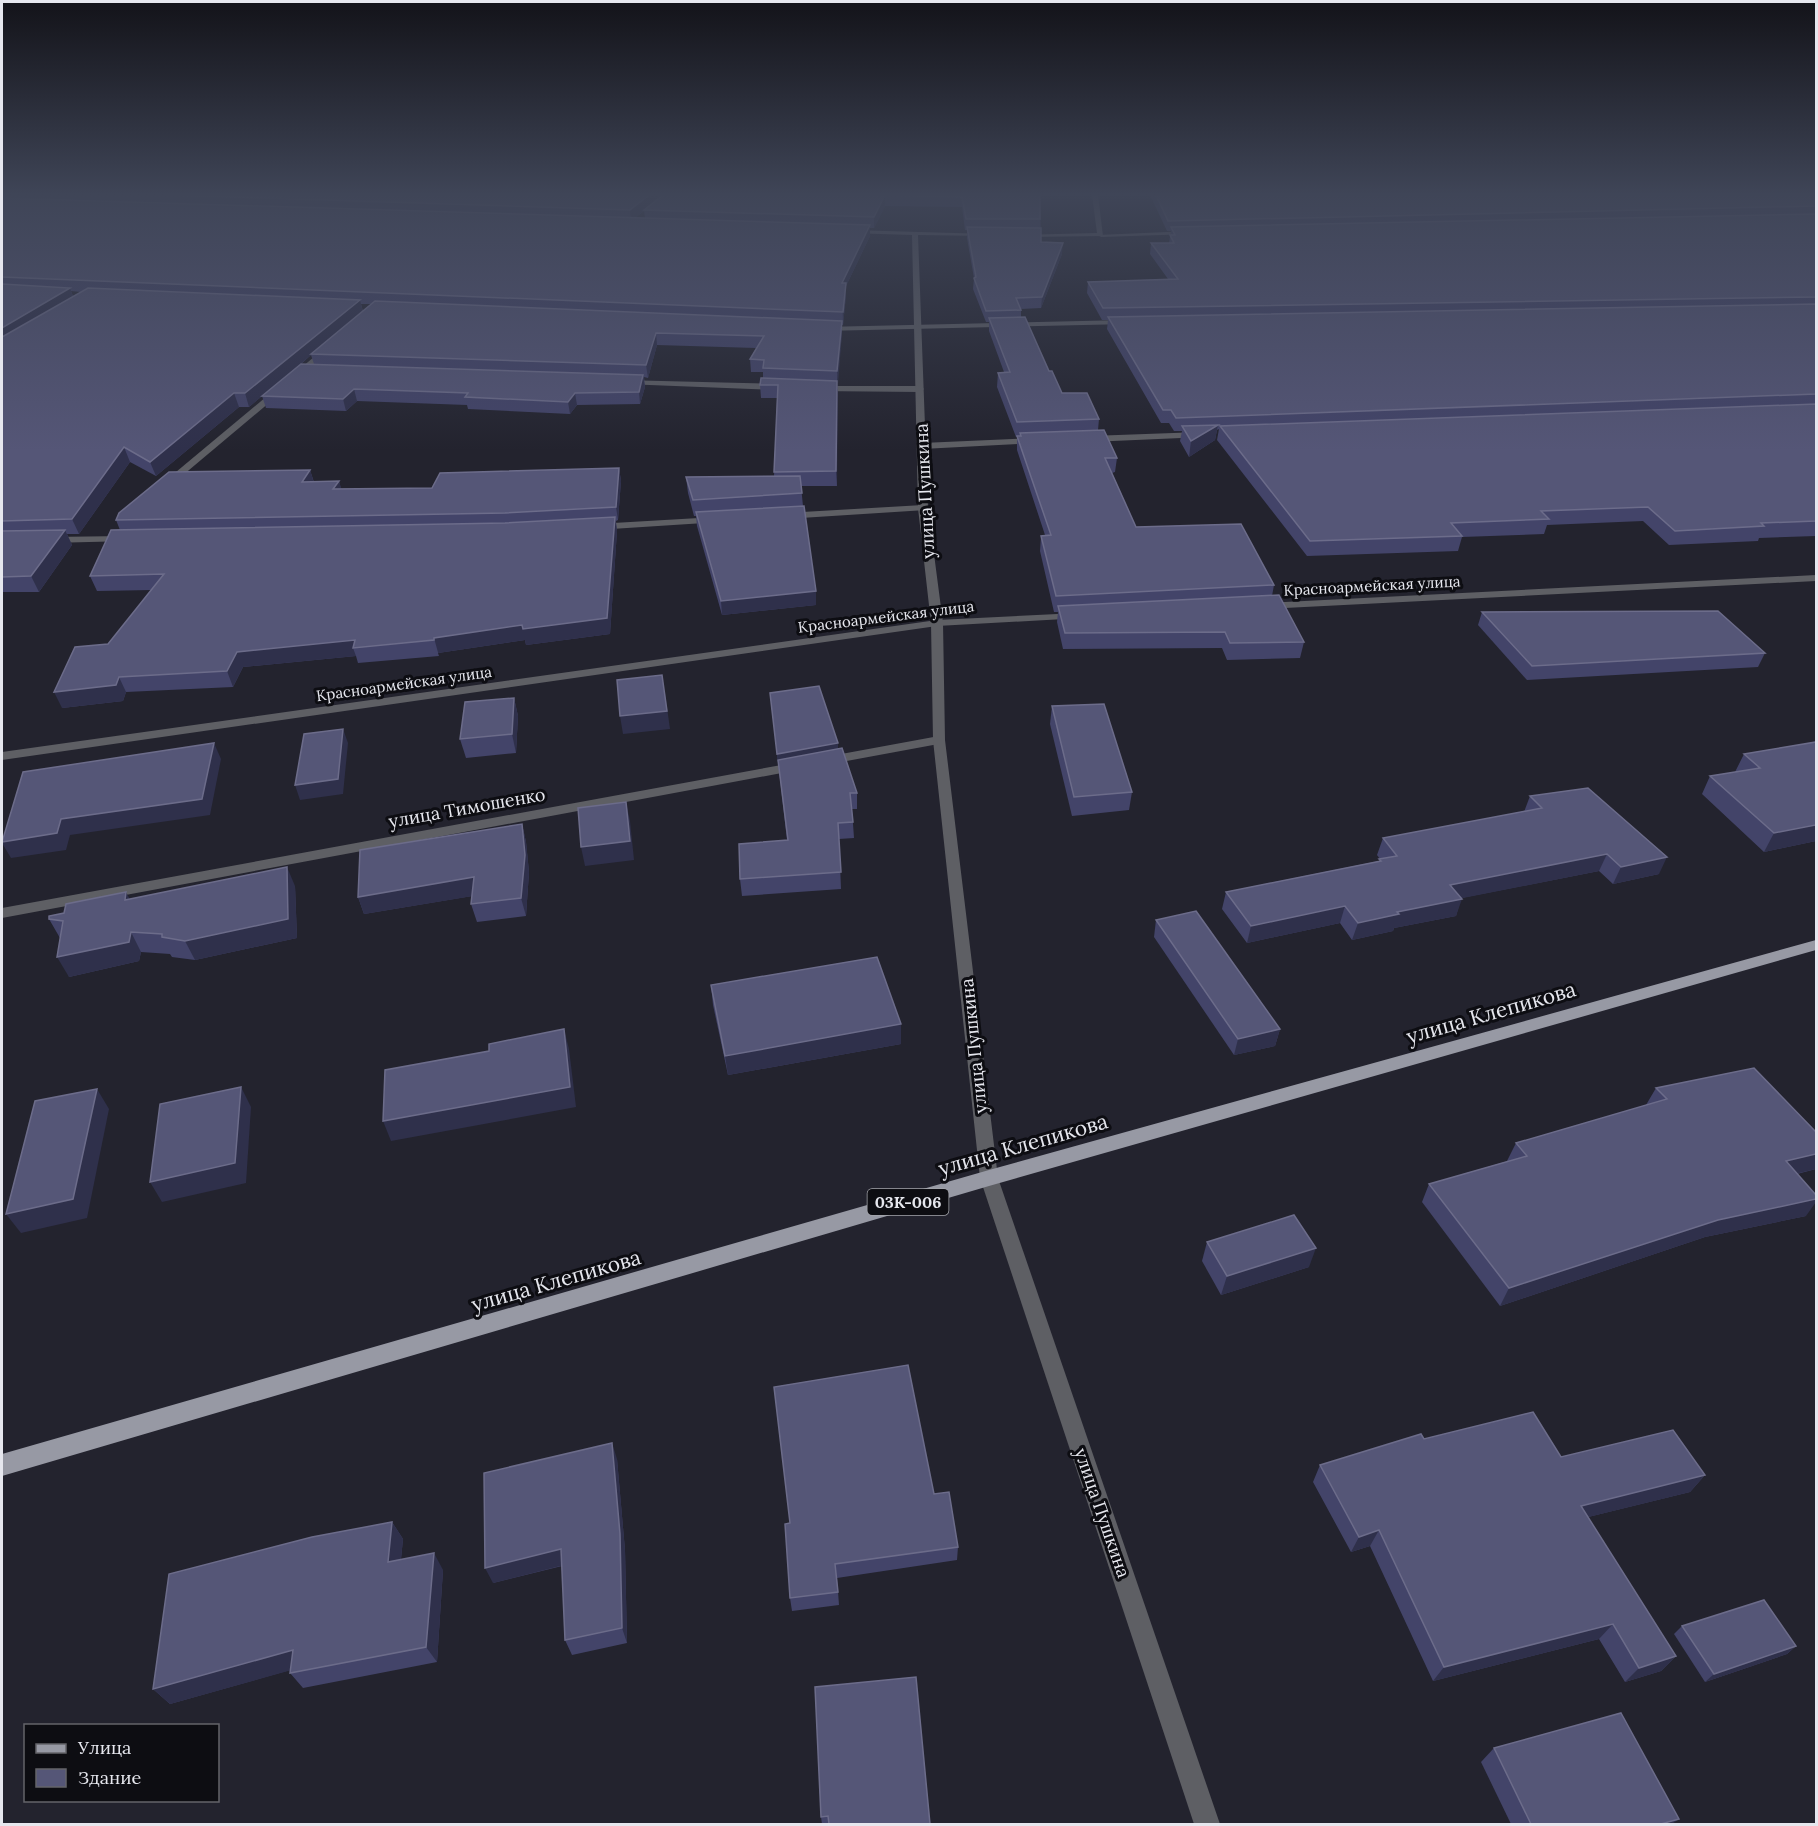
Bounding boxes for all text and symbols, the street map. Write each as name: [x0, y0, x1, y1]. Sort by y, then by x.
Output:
street label: улица Пушкина: [909, 423, 940, 559]
street label: Красноармейская улица: [1283, 571, 1461, 600]
street label: Красноармейская улица: [797, 596, 975, 637]
street label: Красноармейская улица: [315, 662, 493, 705]
street label: улица Тимошенко: [387, 782, 547, 833]
street label: улица Клепикова: [1403, 975, 1579, 1050]
street label: улица Пушкина: [955, 977, 992, 1115]
street label: улица Клепикова: [935, 1107, 1111, 1182]
road number: 03К-006: [868, 1189, 948, 1215]
street label: улица Клепикова: [468, 1243, 644, 1318]
street label: улица Пушкина: [1069, 1445, 1135, 1581]
legend: [24, 1724, 219, 1802]
text: Улица: [77, 1736, 131, 1759]
text: Здание: [78, 1766, 141, 1789]

